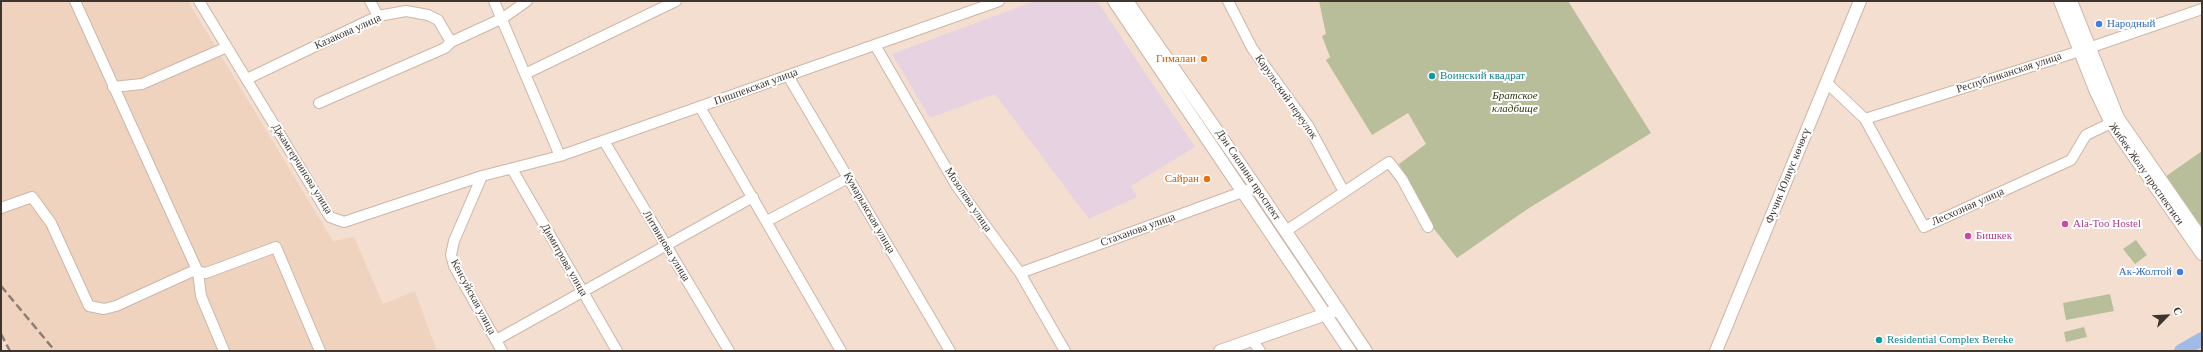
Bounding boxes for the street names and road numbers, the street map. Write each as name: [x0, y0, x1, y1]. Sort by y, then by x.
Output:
street label: Казакова улица: [313, 11, 383, 53]
street label: Республиканская улица: [1955, 50, 2063, 96]
street label: Карульский переулок: [1252, 52, 1320, 142]
street label: Пишпекская улица: [712, 66, 800, 108]
street label: Жибек Жолу проспектиси: [2106, 120, 2186, 228]
street label: Джамгерчинова улица: [269, 121, 335, 217]
street label: Фучик Юлиус көчөсү: [1763, 126, 1813, 226]
street label: Дэн Сяопина проспект: [1213, 127, 1283, 223]
street label: Мозолева улица: [942, 165, 994, 235]
street label: Кумарыкская улица: [840, 170, 898, 256]
street label: Лесхозная улица: [1930, 185, 2006, 229]
street label: Литвинова улица: [640, 208, 692, 284]
street label: Стаханова улица: [1099, 210, 1177, 250]
street label: Димитрова улица: [538, 221, 590, 299]
street label: Кенсуйская улица: [448, 257, 498, 337]

